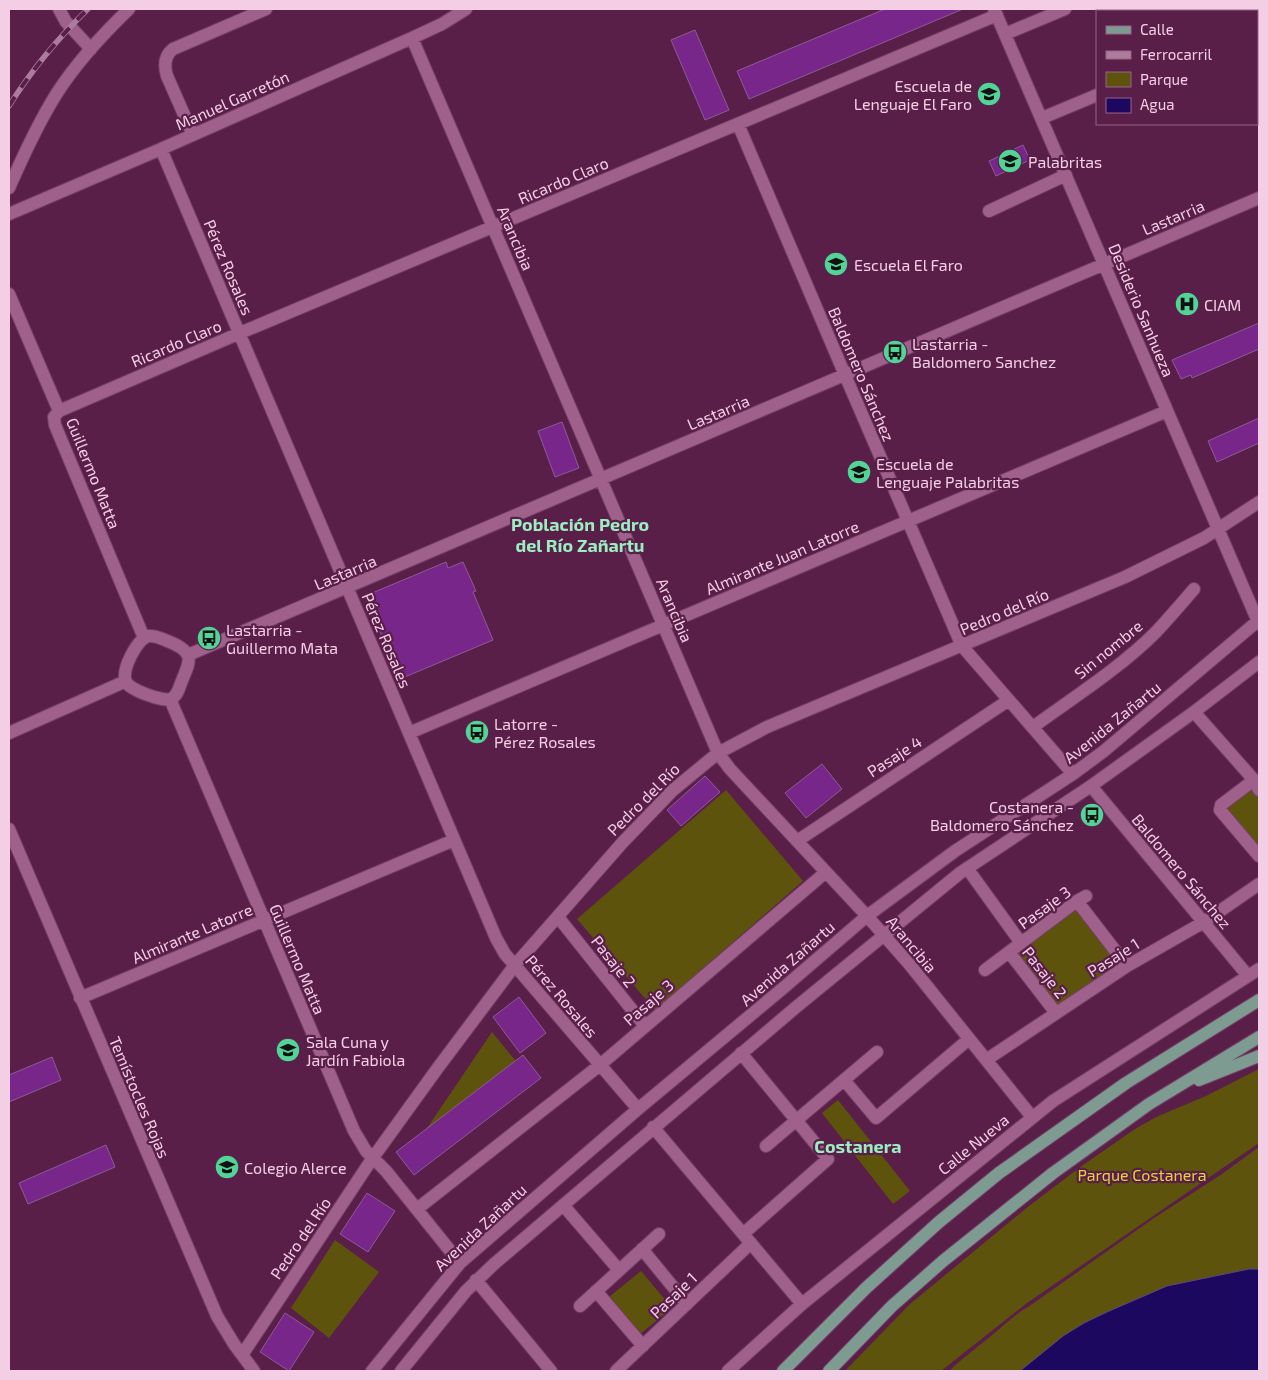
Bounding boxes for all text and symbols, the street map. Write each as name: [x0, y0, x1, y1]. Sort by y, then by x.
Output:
legend: [1096, 10, 1258, 125]
text: Calle: [1140, 20, 1174, 38]
text: Ferrocarril: [1140, 45, 1213, 63]
street label: Manuel Garretón: [172, 66, 292, 134]
text: Parque: [1140, 70, 1188, 88]
place label: Escuela de Lenguaje El Faro: [854, 76, 972, 114]
school or university icon: Escuela de Lenguaje El Faro: [976, 81, 1002, 107]
text: Agua: [1140, 95, 1175, 113]
school or university icon: Palabritas: [997, 148, 1023, 174]
street label: Ricardo Claro: [515, 152, 611, 208]
place label: Palabritas: [1028, 152, 1102, 171]
street label: Lastarria: [1139, 195, 1207, 239]
street label: Arancibia: [494, 203, 538, 273]
street label: Pérez Rosales: [200, 216, 258, 318]
street label: Desiderio Sanhueza: [1105, 240, 1179, 380]
school or university icon: Escuela El Faro: [823, 251, 849, 277]
place label: Escuela El Faro: [854, 255, 963, 274]
hospital icon: CIAM: [1174, 291, 1200, 317]
place label: CIAM: [1204, 295, 1241, 314]
street label: Baldomero Sánchez: [825, 304, 899, 444]
street label: Ricardo Claro: [128, 315, 224, 371]
place label: Lastarria - Baldomero Sanchez: [912, 334, 1056, 371]
bus stop icon: Lastarria - Baldomero Sanchez: [882, 339, 908, 365]
street label: Lastarria: [684, 390, 752, 434]
street label: Guillermo Matta: [63, 415, 125, 531]
place label: Escuela de Lenguaje Palabritas: [876, 454, 1019, 492]
school or university icon: Escuela de Lenguaje Palabritas: [846, 459, 872, 485]
district label: Población Pedro del Río Zañartu: [511, 513, 649, 556]
street label: Almirante Juan Latorre: [702, 516, 862, 598]
street label: Lastarria: [311, 550, 379, 594]
street label: Arancibia: [653, 575, 697, 645]
street label: Pedro del Río: [957, 584, 1051, 638]
street label: Pérez Rosales: [358, 589, 416, 691]
street label: Sin nombre: [1070, 616, 1146, 682]
place label: Lastarria - Guillermo Mata: [226, 620, 338, 657]
bus stop icon: Lastarria - Guillermo Mata: [196, 625, 222, 651]
street label: Avenida Zañartu: [1060, 677, 1164, 767]
place label: Latorre - Pérez Rosales: [494, 714, 596, 751]
bus stop icon: Latorre - Pérez Rosales: [464, 719, 490, 745]
street label: Pasaje 4: [863, 731, 925, 781]
street label: Pedro del Río: [603, 759, 683, 839]
place label: Costanera - Baldomero Sánchez: [930, 797, 1074, 834]
bus stop icon: Costanera - Baldomero Sánchez: [1079, 802, 1105, 828]
street label: Baldomero Sánchez: [1128, 810, 1236, 932]
street label: Pasaje 3: [1014, 882, 1074, 933]
street label: Almirante Latorre: [129, 899, 255, 967]
street label: Guillermo Matta: [266, 901, 330, 1017]
street label: Arancibia: [883, 912, 941, 976]
street label: Avenida Zañartu: [736, 917, 838, 1009]
street label: Pasaje 2: [587, 931, 640, 991]
street label: Pasaje 1: [1084, 934, 1143, 981]
street label: Pasaje 2: [1018, 942, 1071, 1002]
street label: Pérez Rosales: [522, 951, 602, 1041]
street label: Pasaje 3: [619, 975, 678, 1030]
place label: Sala Cuna y Jardín Fabiola: [306, 1032, 405, 1069]
street label: Temístocles Rojas: [105, 1033, 174, 1161]
school or university icon: Sala Cuna y Jardín Fabiola: [275, 1037, 301, 1063]
street label: Calle Nueva: [934, 1110, 1012, 1178]
district label: Costanera: [814, 1135, 902, 1157]
school or university icon: Colegio Alerce: [214, 1154, 240, 1180]
place label: Colegio Alerce: [244, 1158, 347, 1177]
park label: Parque Costanera: [1077, 1165, 1207, 1184]
street label: Avenida Zañartu: [430, 1179, 530, 1275]
street label: Pedro del Río: [266, 1193, 334, 1283]
street label: Pasaje 1: [646, 1268, 701, 1323]

